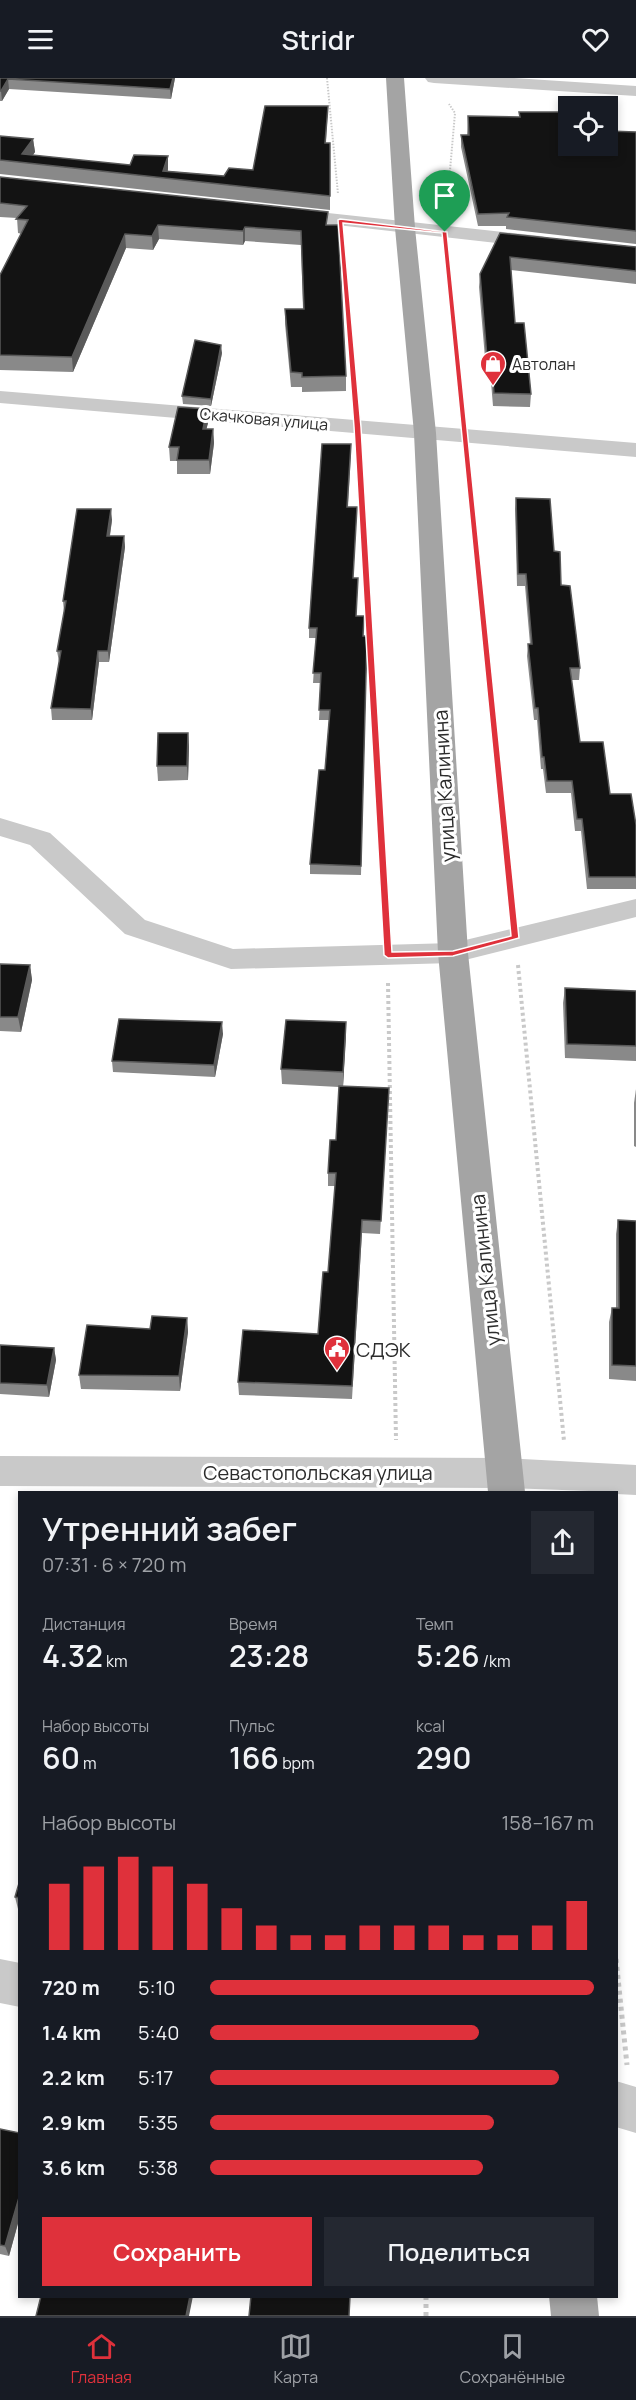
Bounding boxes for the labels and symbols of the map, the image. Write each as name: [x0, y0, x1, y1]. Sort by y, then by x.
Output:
pin: [419, 170, 470, 232]
shop icon: Автолан: [478, 349, 508, 387]
place label: Автолан: [512, 353, 576, 375]
street label: Скачковая улица: [199, 402, 329, 436]
street label: улица Калинина: [427, 709, 461, 863]
street label: улица Калинина: [464, 1193, 506, 1347]
public building icon: СДЭК: [322, 1334, 352, 1372]
place label: СДЭК: [356, 1336, 411, 1363]
street label: Севастопольская улица: [203, 1459, 433, 1486]

